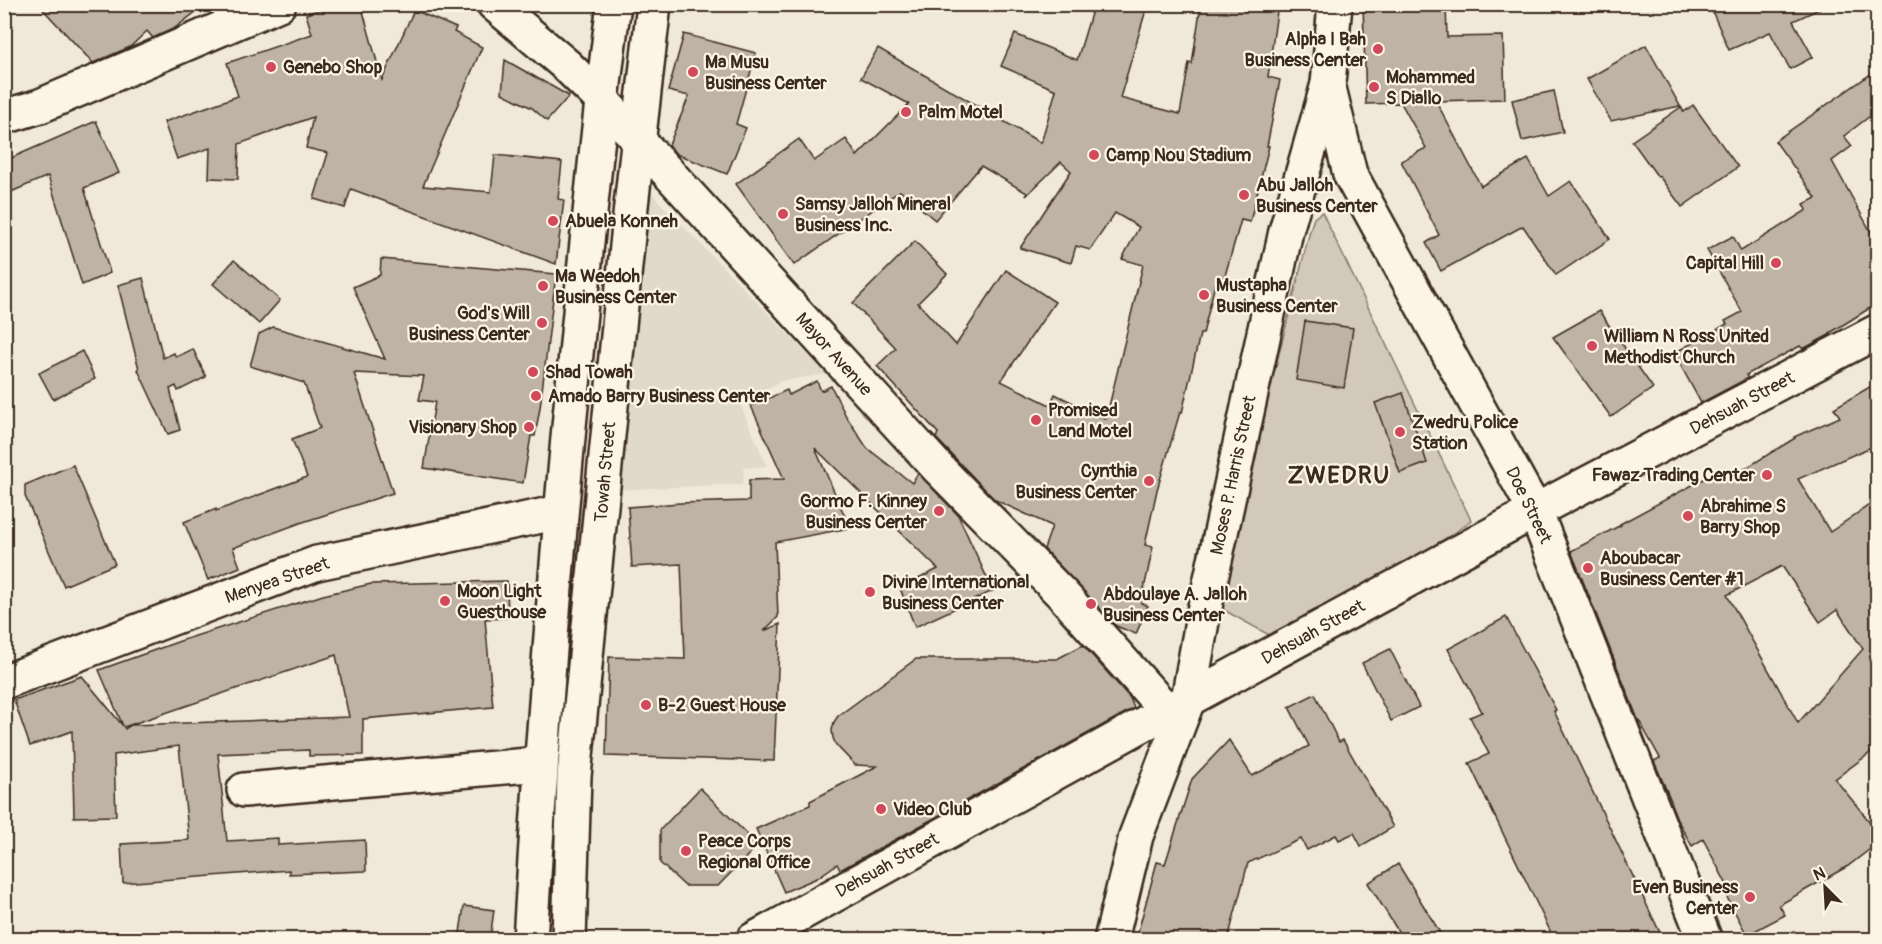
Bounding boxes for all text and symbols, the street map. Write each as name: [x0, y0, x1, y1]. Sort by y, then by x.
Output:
place label: Alpha I Bah Business Center: [1244, 28, 1367, 72]
marker: Alpha I Bah Business Center: [1371, 42, 1385, 56]
place label: Ma Musu Business Center: [705, 51, 827, 95]
place label: Genebo Shop: [283, 56, 383, 79]
marker: Genebo Shop: [264, 60, 278, 74]
marker: Ma Musu Business Center: [686, 65, 700, 79]
place label: Mohammed S Diallo: [1386, 66, 1475, 110]
marker: Mohammed S Diallo: [1367, 80, 1381, 94]
place label: Palm Motel: [918, 101, 1003, 124]
marker: Palm Motel: [899, 105, 913, 119]
place label: Camp Nou Stadium: [1106, 144, 1251, 167]
marker: Camp Nou Stadium: [1087, 148, 1101, 162]
place label: Abu Jalloh Business Center: [1256, 174, 1378, 218]
marker: Abu Jalloh Business Center: [1237, 188, 1251, 202]
place label: Samsy Jalloh Mineral Business Inc.: [795, 193, 951, 237]
marker: Samsy Jalloh Mineral Business Inc.: [776, 207, 790, 221]
place label: Abuela Konneh: [565, 210, 679, 233]
marker: Abuela Konneh: [546, 214, 560, 228]
place label: Capital Hill: [1686, 252, 1764, 275]
marker: Capital Hill: [1769, 256, 1783, 270]
place label: Ma Weedoh Business Center: [555, 265, 677, 309]
place label: Mustapha Business Center: [1216, 274, 1338, 318]
marker: Ma Weedoh Business Center: [536, 279, 550, 293]
marker: Mustapha Business Center: [1197, 288, 1211, 302]
place label: God's Will Business Center: [408, 302, 531, 346]
street label: Mayor Avenue: [790, 308, 877, 401]
marker: God's Will Business Center: [535, 316, 549, 330]
place label: William N Ross United Methodist Church: [1604, 325, 1769, 369]
marker: William N Ross United Methodist Church: [1585, 339, 1599, 353]
place label: Shad Towah: [545, 361, 633, 384]
marker: Shad Towah: [526, 365, 540, 379]
street label: Dehsuah Street: [1686, 366, 1799, 441]
place label: Amado Barry Business Center: [548, 385, 771, 408]
marker: Amado Barry Business Center: [529, 389, 543, 403]
street label: Moses P. Harris Street: [1205, 393, 1262, 557]
place label: Promised Land Motel: [1048, 399, 1132, 443]
place label: Zwedru Police Station: [1412, 411, 1519, 455]
marker: Promised Land Motel: [1029, 413, 1043, 427]
place label: Visionary Shop: [408, 416, 518, 439]
marker: Visionary Shop: [522, 420, 536, 434]
street label: Towah Street: [590, 420, 621, 523]
marker: Zwedru Police Station: [1393, 425, 1407, 439]
place label: Cynthia Business Center: [1015, 460, 1138, 504]
district label: ZWEDRU: [1287, 461, 1391, 490]
street label: Doe Street: [1500, 463, 1557, 548]
place label: Fawaz Trading Center: [1592, 464, 1756, 487]
marker: Fawaz Trading Center: [1760, 468, 1774, 482]
marker: Cynthia Business Center: [1142, 474, 1156, 488]
place label: Gormo F. Kinney Business Center: [800, 490, 928, 534]
place label: Abrahime S Barry Shop: [1700, 495, 1786, 539]
marker: Gormo F. Kinney Business Center: [932, 504, 946, 518]
marker: Abrahime S Barry Shop: [1681, 509, 1695, 523]
place label: Aboubacar Business Center #1: [1600, 547, 1744, 591]
street label: Menyea Street: [222, 552, 333, 609]
marker: Aboubacar Business Center #1: [1581, 561, 1595, 575]
place label: Divine International Business Center: [882, 571, 1030, 615]
place label: Moon Light Guesthouse: [457, 580, 547, 624]
place label: Abdoulaye A. Jalloh Business Center: [1103, 583, 1247, 627]
marker: Divine International Business Center: [863, 585, 877, 599]
marker: Moon Light Guesthouse: [438, 594, 452, 608]
street label: Dehsuah Street: [1257, 594, 1370, 670]
marker: Abdoulaye A. Jalloh Business Center: [1084, 597, 1098, 611]
place label: B-2 Guest House: [658, 694, 787, 717]
marker: B-2 Guest House: [639, 698, 653, 712]
place label: Video Club: [893, 798, 972, 821]
marker: Video Club: [874, 802, 888, 816]
street label: Dehsuah Street: [831, 827, 944, 903]
place label: Peace Corps Regional Office: [698, 830, 811, 874]
marker: Peace Corps Regional Office: [679, 844, 693, 858]
north arrow: [1795, 857, 1855, 917]
text: N: [1810, 863, 1828, 886]
place label: Even Business Center: [1632, 876, 1739, 920]
marker: Even Business Center: [1743, 890, 1757, 904]

